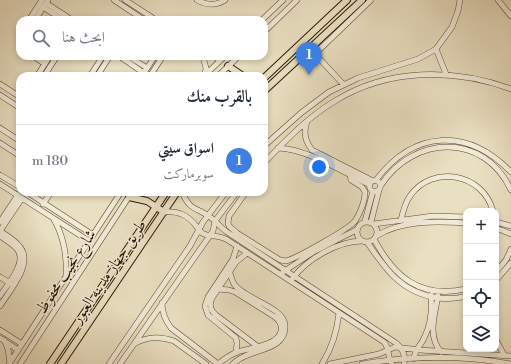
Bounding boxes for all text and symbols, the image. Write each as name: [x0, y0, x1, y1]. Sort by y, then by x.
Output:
search box: [16, 16, 268, 60]
icon: search: [30, 27, 52, 49]
text: ابحث هنا: [62, 28, 105, 47]
pin: 1: [296, 42, 322, 75]
text: بالقرب منك: [186, 86, 252, 108]
text: اسواق سيتي: [158, 139, 214, 158]
text: 180 m: [32, 153, 68, 169]
text: 1: [236, 153, 242, 169]
your location: [309, 157, 329, 177]
text: سوبرماركت: [164, 166, 214, 182]
map controls: [463, 208, 499, 352]
button: +: [463, 208, 499, 244]
street label: طريق جهاز مدينه العبور: [66, 216, 151, 329]
street label: شارع نجيب محفوظ: [31, 226, 103, 319]
button: −: [463, 244, 499, 280]
button: locate: [463, 280, 499, 316]
button: layers: [463, 316, 499, 352]

